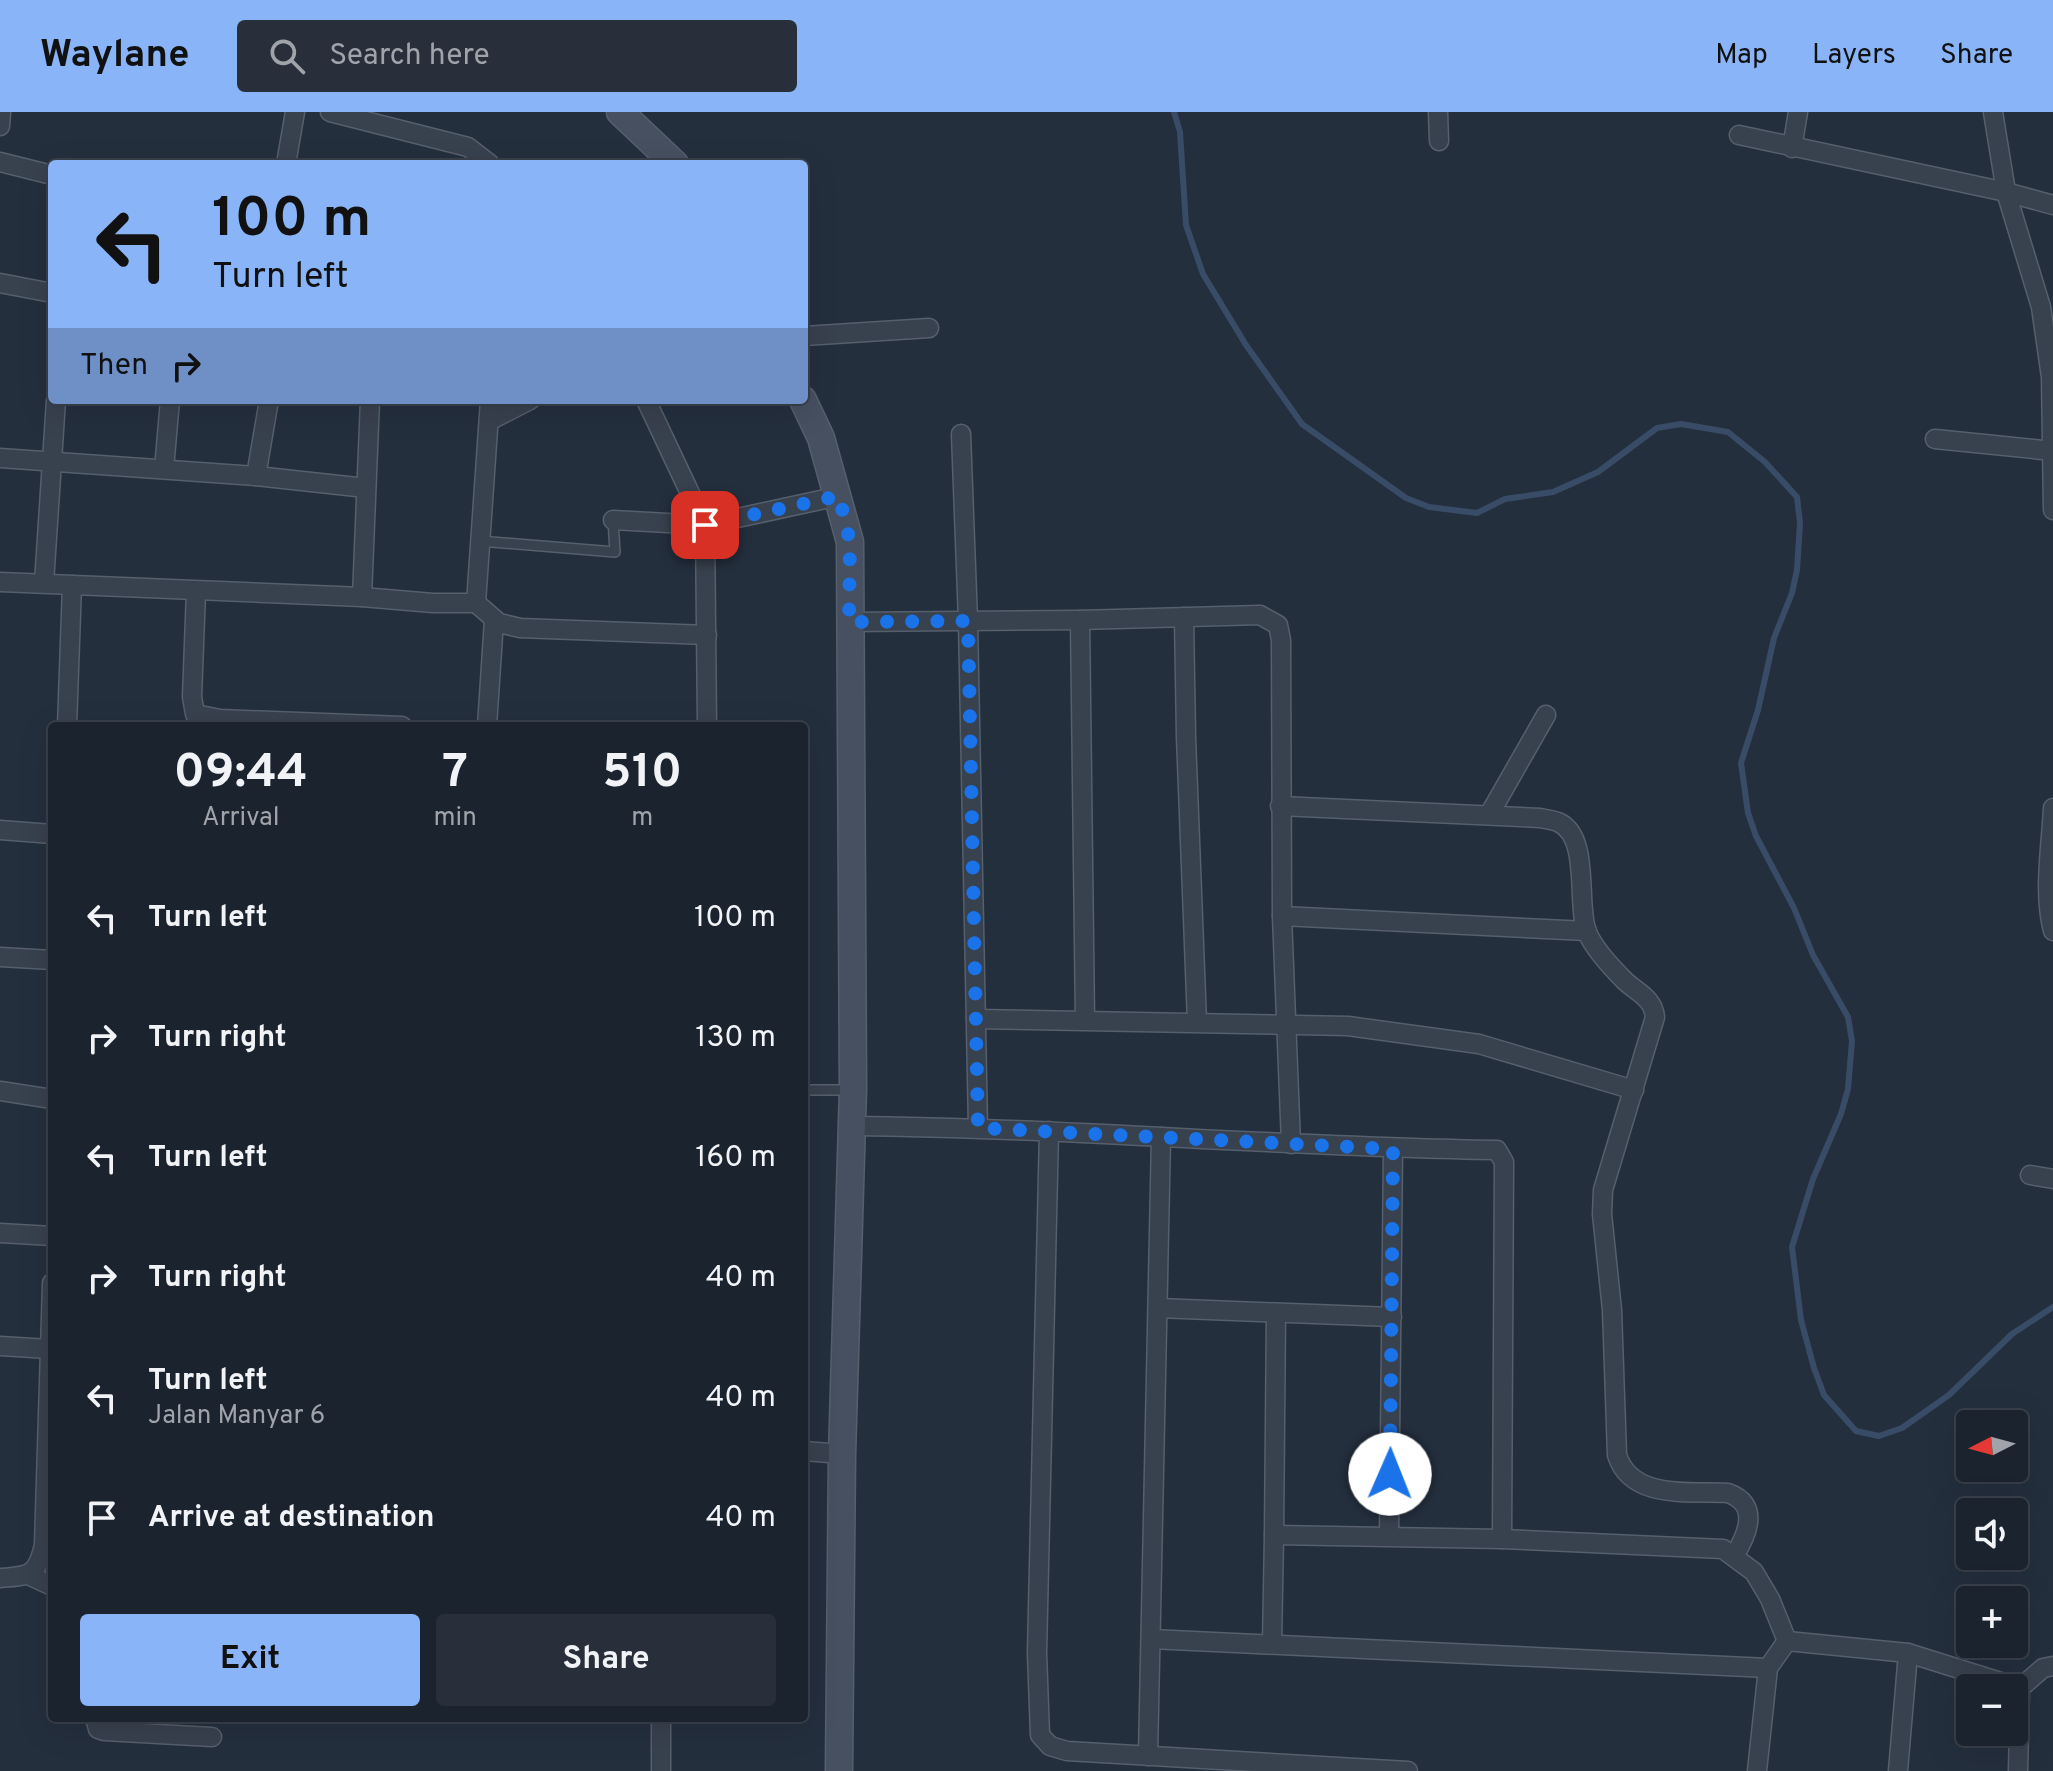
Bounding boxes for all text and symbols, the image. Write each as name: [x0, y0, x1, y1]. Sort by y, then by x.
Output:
search box: [237, 20, 797, 92]
text: Waylane: [40, 32, 189, 81]
icon: search: [265, 34, 309, 78]
text: Search here: [329, 38, 490, 75]
text: Map: [1715, 38, 1768, 74]
text: Layers: [1812, 38, 1896, 74]
text: Share: [1940, 38, 2013, 74]
text: 100 m: [212, 186, 371, 256]
icon: left: [80, 192, 184, 296]
text: Turn left: [212, 255, 349, 301]
icon: right: [164, 344, 208, 388]
text: Then: [80, 348, 148, 385]
pin: [671, 491, 739, 559]
icon: arrive: [683, 503, 727, 547]
text: 09:44: [174, 744, 308, 804]
text: 7: [442, 744, 468, 804]
text: 510: [602, 744, 682, 804]
text: Arrival: [202, 802, 280, 835]
text: min: [434, 802, 477, 835]
text: m: [631, 802, 653, 835]
icon: left: [80, 896, 124, 940]
text: Turn left: [148, 900, 268, 937]
text: 100 m: [694, 900, 776, 937]
icon: right: [80, 1016, 124, 1060]
text: Turn right: [148, 1020, 286, 1057]
text: 130 m: [695, 1020, 776, 1057]
icon: left: [80, 1136, 124, 1180]
text: Turn left: [148, 1140, 268, 1177]
text: 160 m: [695, 1140, 776, 1177]
icon: right: [80, 1256, 124, 1300]
text: Turn right: [148, 1260, 286, 1297]
text: 40 m: [706, 1260, 776, 1297]
text: Turn left: [148, 1363, 268, 1400]
icon: left: [80, 1376, 124, 1420]
text: 40 m: [706, 1380, 776, 1417]
text: Jalan Manyar 6: [148, 1400, 325, 1433]
north arrow: [1956, 1410, 2028, 1482]
map controls: [1956, 1410, 2028, 1746]
position arrow: [1348, 1432, 1432, 1516]
icon: arrive: [80, 1496, 124, 1540]
button: sound: [1956, 1498, 2028, 1570]
text: Arrive at destination: [148, 1500, 434, 1537]
text: 40 m: [706, 1500, 776, 1537]
button: +: [1956, 1586, 2028, 1658]
button: Exit: [80, 1614, 420, 1706]
button: Share: [436, 1614, 776, 1706]
button: −: [1956, 1674, 2028, 1746]

